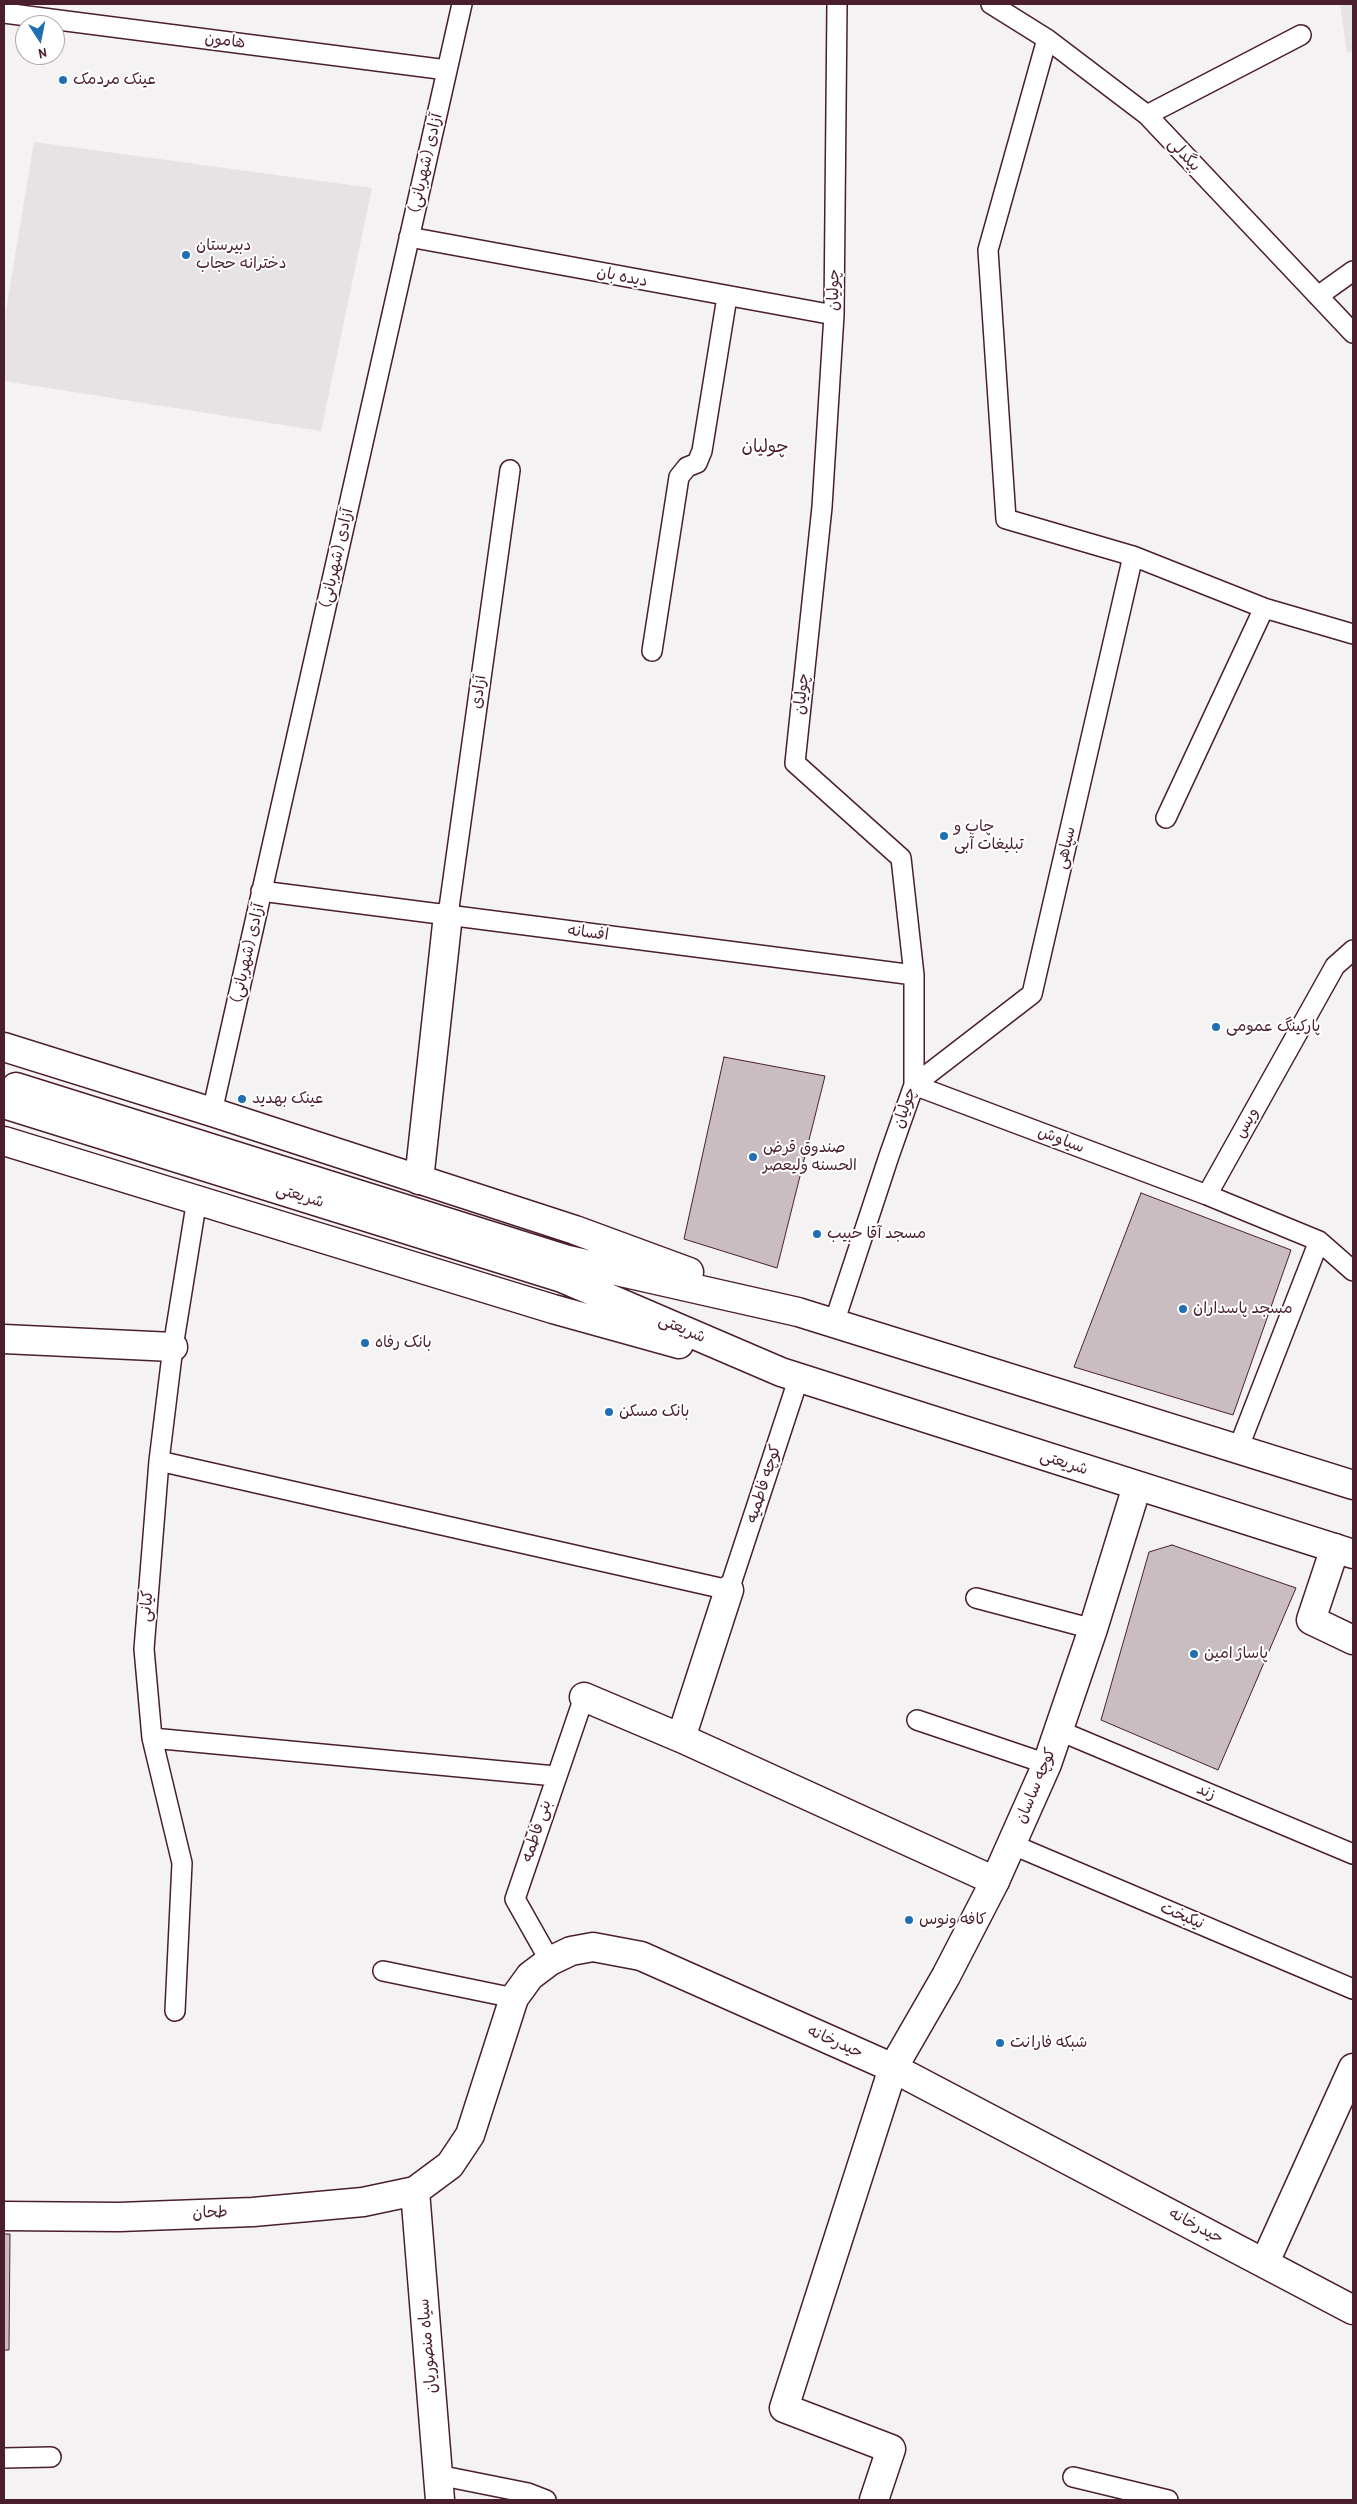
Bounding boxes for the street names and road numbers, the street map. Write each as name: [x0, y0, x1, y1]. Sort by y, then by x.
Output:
street label: هامون: [204, 29, 246, 53]
street label: آزادی (شهربانی): [405, 111, 447, 215]
street label: بیگدلی: [1164, 134, 1204, 176]
street label: دیده بان: [595, 263, 649, 291]
street label: چولیان: [824, 269, 844, 311]
street label: آزادی (شهربانی): [316, 506, 358, 610]
street label: چولیان: [790, 672, 814, 716]
street label: آزادی: [467, 674, 491, 710]
street label: سپاهی: [1052, 825, 1080, 871]
street label: آزادی (شهربانی): [227, 901, 269, 1005]
street label: افسانه: [566, 921, 610, 945]
street label: چولیان: [889, 1085, 921, 1131]
street label: ویس: [1231, 1104, 1263, 1142]
street label: سیاوش: [1035, 1122, 1087, 1158]
street label: شریعتی: [274, 1180, 326, 1212]
street label: شریعتی: [656, 1311, 708, 1347]
street label: کوچه فاطمیه: [742, 1443, 786, 1525]
street label: شریعتی: [1038, 1446, 1090, 1480]
street label: کیانی: [136, 1589, 158, 1623]
street label: کوچه ساسان: [1011, 1745, 1061, 1827]
street label: زند: [1194, 1779, 1218, 1805]
street label: بنی فاطمه: [518, 1798, 556, 1864]
street label: نیکبخت: [1157, 1898, 1207, 1934]
street label: حیدرخانه: [804, 2021, 866, 2063]
street label: طحان: [192, 2203, 228, 2223]
street label: حیدرخانه: [1165, 2204, 1227, 2248]
street label: سیاه منصوریان: [414, 2298, 442, 2394]

